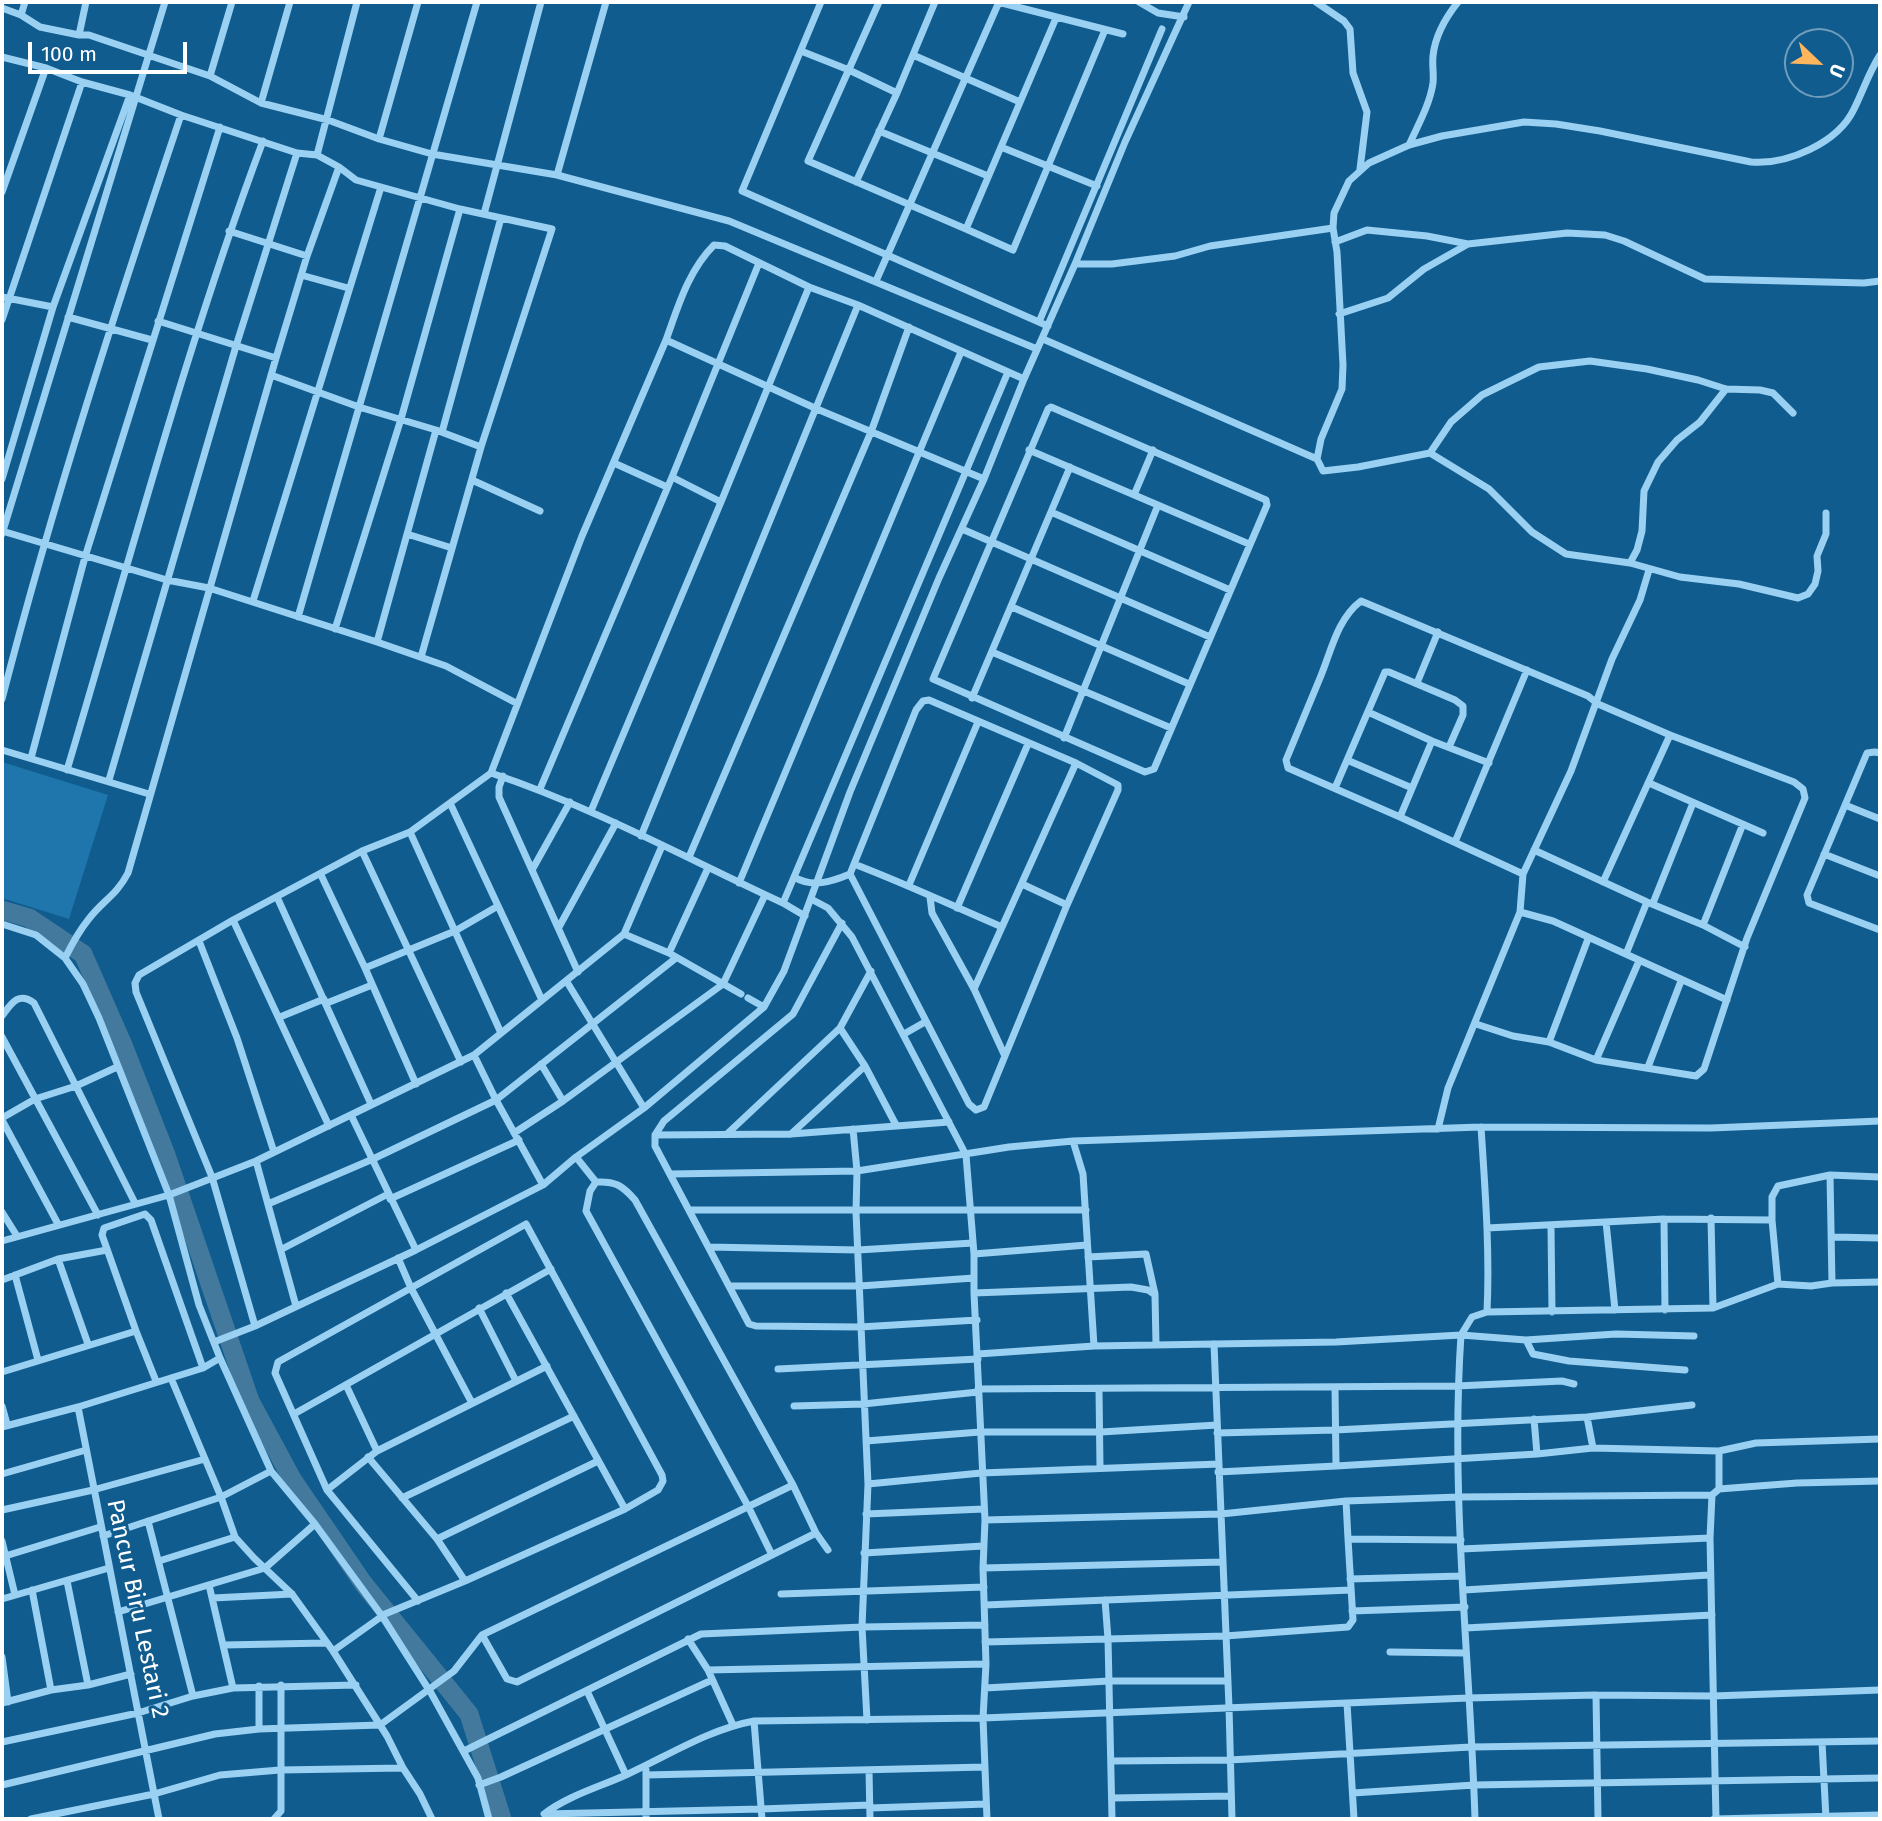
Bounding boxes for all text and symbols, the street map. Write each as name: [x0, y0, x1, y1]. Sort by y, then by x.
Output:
scale bar: [32, 28, 191, 72]
north arrow: [1784, 28, 1854, 98]
text: 100 m: [41, 41, 97, 67]
text: U: [1824, 60, 1850, 81]
street label: Pancur Biru Lestari 2: [100, 1497, 174, 1721]

